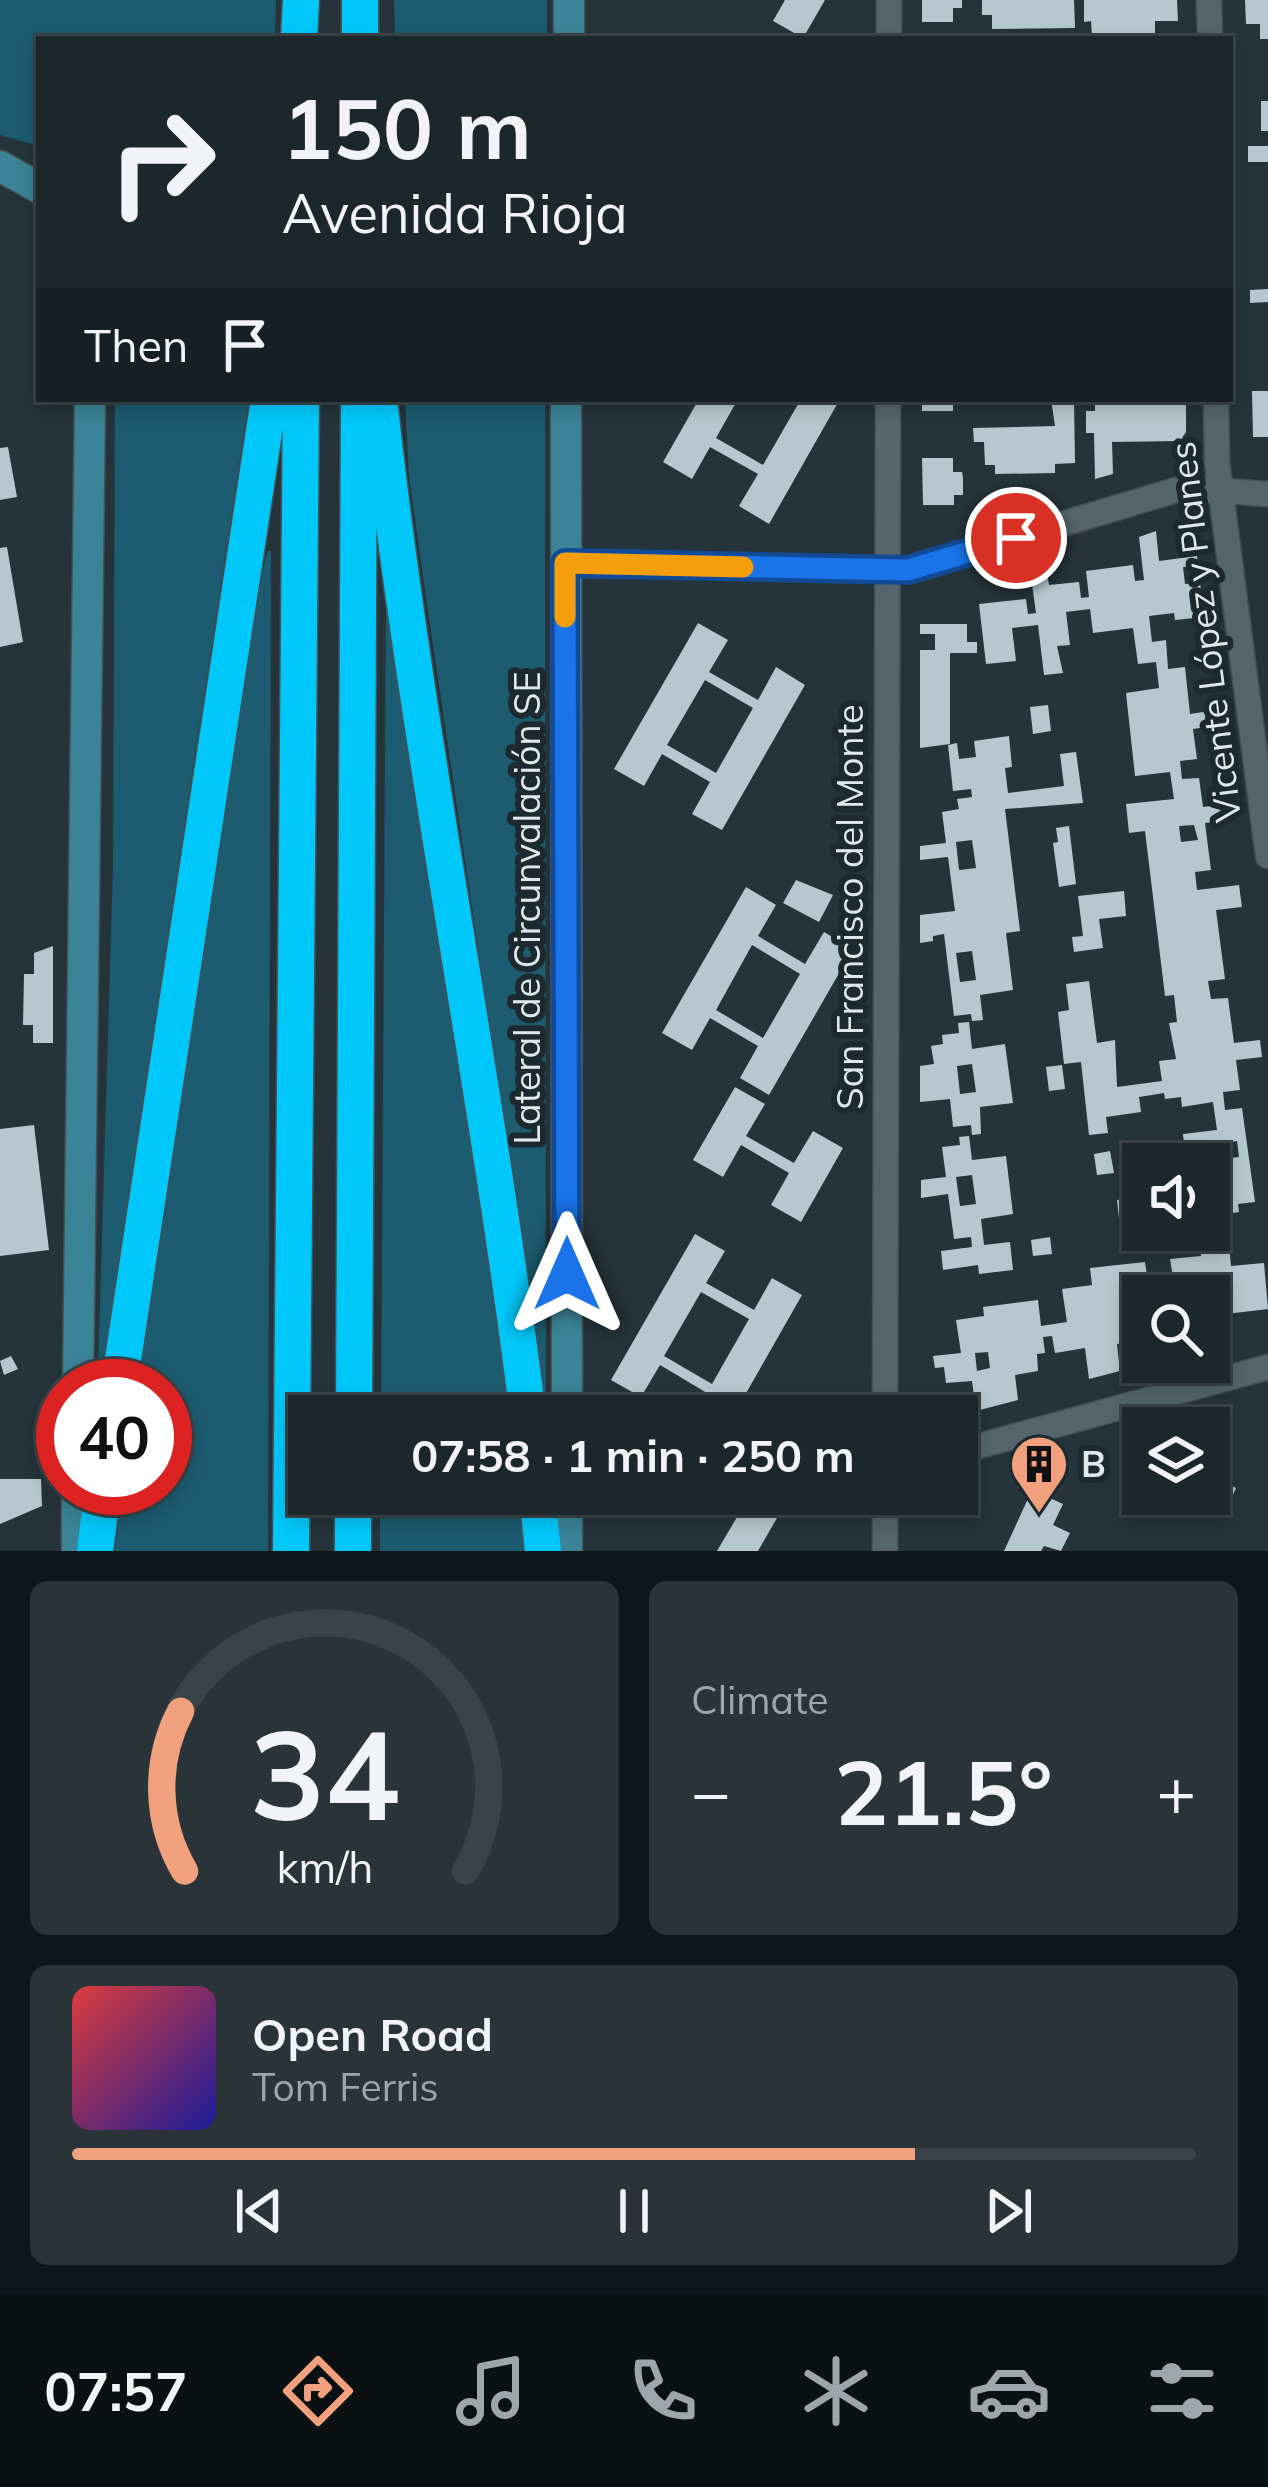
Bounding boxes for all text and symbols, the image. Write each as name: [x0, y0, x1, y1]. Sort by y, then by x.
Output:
text: 150 m: [282, 75, 532, 180]
icon: right: [84, 84, 240, 240]
text: Avenida Rioja: [282, 179, 628, 247]
icon: arrive: [212, 312, 278, 378]
text: Then: [84, 317, 188, 373]
street label: Vicente López y Planes: [1159, 439, 1250, 825]
pin: [965, 487, 1067, 589]
icon: arrive: [983, 505, 1049, 571]
street label: Lateral de Circunvalación SE: [504, 671, 549, 1145]
street label: San Francisco del Monte: [827, 704, 872, 1110]
map controls: [1122, 1143, 1230, 1515]
button: sound: [1122, 1143, 1230, 1251]
position arrow: [504, 1211, 630, 1337]
button: search: [1122, 1275, 1230, 1383]
speed limit sign: 40: [36, 1359, 192, 1515]
button: layers: [1122, 1407, 1230, 1515]
text: 07:58 · 1 min · 250 m: [411, 1427, 855, 1483]
building icon: B: [1008, 1433, 1070, 1515]
place label: B: [1081, 1441, 1106, 1486]
text: Climate: [691, 1675, 829, 1724]
text: 34: [250, 1695, 399, 1851]
text: 21.5°: [834, 1735, 1053, 1848]
text: −: [691, 1750, 731, 1833]
text: +: [1156, 1750, 1196, 1833]
text: km/h: [276, 1840, 373, 1894]
text: Open Road: [252, 2006, 493, 2062]
text: Tom Ferris: [252, 2062, 439, 2111]
icon: previous: [226, 2178, 292, 2244]
icon: pause: [601, 2178, 667, 2244]
icon: next: [976, 2178, 1042, 2244]
icon: directions: [276, 2349, 360, 2433]
icon: music: [449, 2349, 533, 2433]
icon: phone: [621, 2349, 705, 2433]
icon: climate: [794, 2349, 878, 2433]
icon: car: [967, 2349, 1051, 2433]
icon: filters: [1140, 2349, 1224, 2433]
text: 07:57: [44, 2357, 187, 2425]

